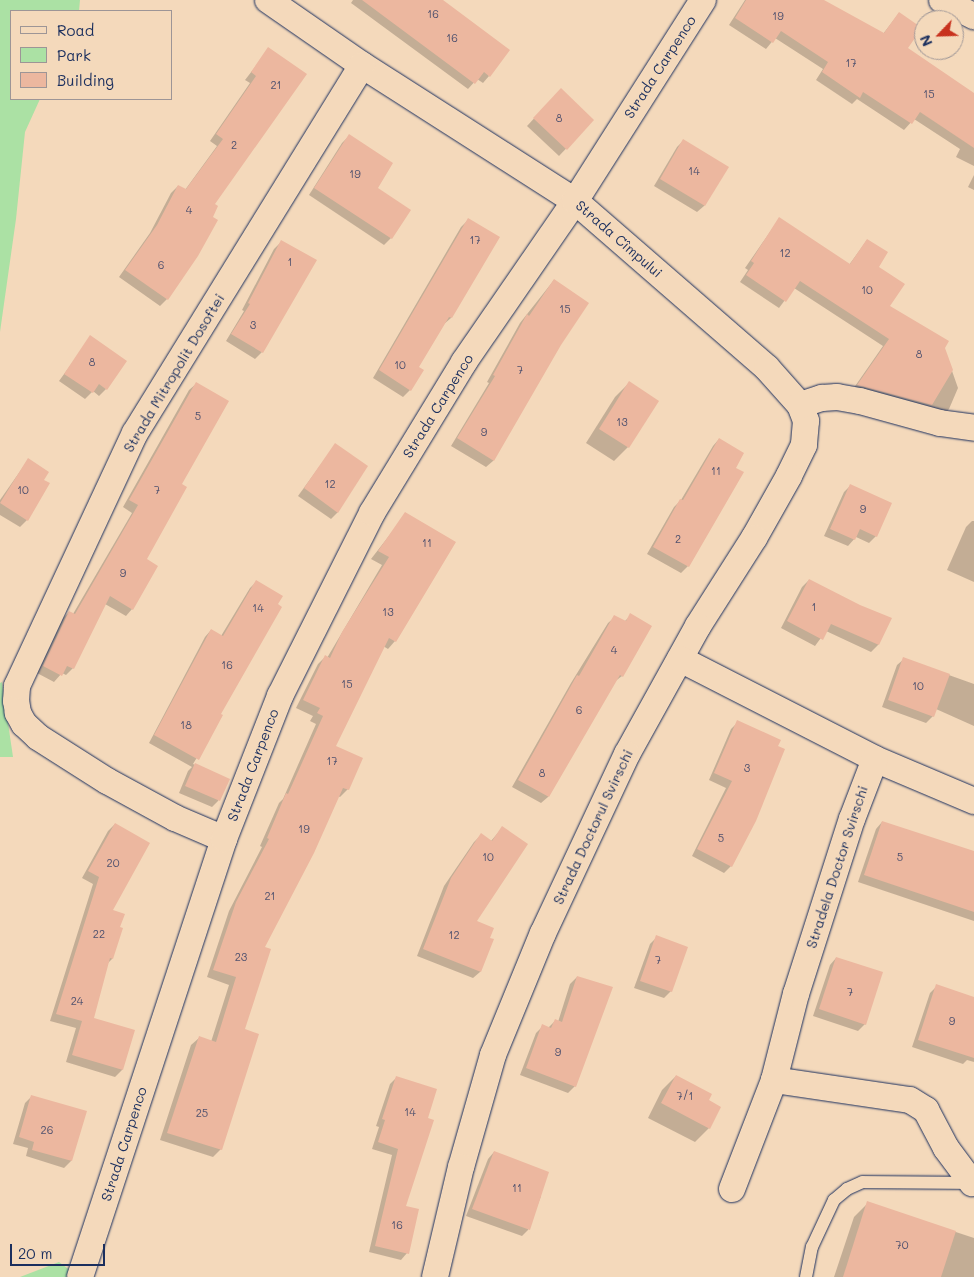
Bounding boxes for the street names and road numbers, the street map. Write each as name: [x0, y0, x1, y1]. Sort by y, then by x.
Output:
street label: Strada Carpenco: [620, 12, 700, 122]
street label: Strada Cîmpului: [572, 197, 666, 281]
street label: Strada Mitropolit Dosoftei: [120, 291, 228, 455]
street label: Strada Carpenco: [399, 351, 477, 461]
street label: Strada Carpenco: [224, 706, 282, 824]
street label: Strada Doctorul Svirschi: [550, 747, 636, 907]
street label: Stradela Doctor Svirschi: [803, 784, 871, 950]
street label: Strada Carpenco: [98, 1085, 150, 1203]

